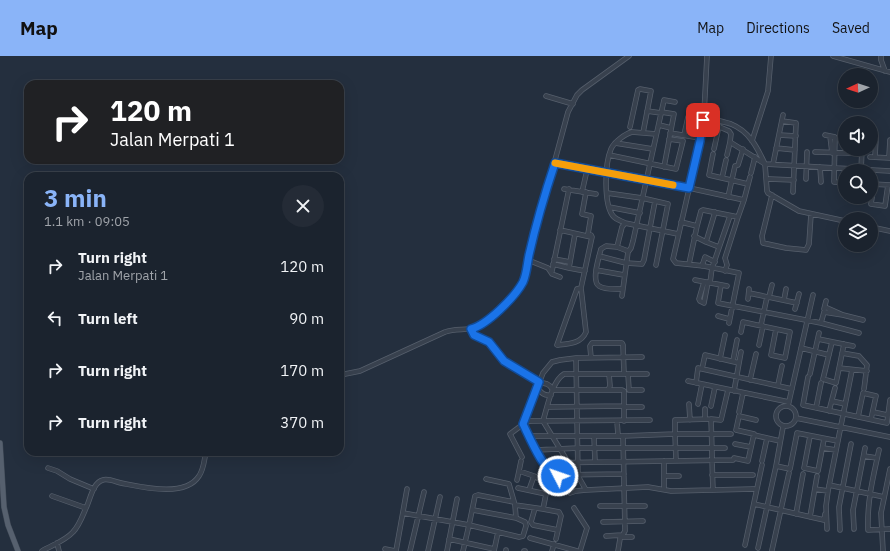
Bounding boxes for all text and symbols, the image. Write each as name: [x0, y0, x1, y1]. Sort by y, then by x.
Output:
text: Map: [20, 16, 58, 40]
text: Map: [697, 19, 724, 37]
text: Directions: [746, 19, 810, 37]
text: Saved: [832, 19, 870, 37]
north arrow: [838, 68, 878, 108]
map controls: [838, 68, 878, 252]
text: 120 m: [110, 92, 192, 129]
icon: right: [44, 96, 96, 148]
pin: [686, 103, 720, 137]
icon: arrive: [692, 109, 714, 131]
button: sound: [838, 116, 878, 156]
text: Jalan Merpati 1: [110, 128, 235, 151]
button: search: [838, 164, 878, 204]
text: 3 min: [44, 182, 107, 214]
button: close: [282, 185, 324, 227]
button: layers: [838, 212, 878, 252]
text: 1.1 km · 09:05: [44, 213, 130, 230]
text: Turn right: [78, 248, 147, 267]
icon: right: [44, 255, 66, 277]
text: 120 m: [280, 257, 324, 276]
text: Jalan Merpati 1: [78, 267, 168, 284]
icon: left: [44, 307, 66, 329]
text: Turn left: [78, 309, 138, 328]
text: 90 m: [289, 309, 324, 328]
icon: right: [44, 359, 66, 381]
text: Turn right: [78, 361, 147, 380]
text: 170 m: [280, 361, 324, 380]
icon: right: [44, 411, 66, 433]
text: Turn right: [78, 413, 147, 432]
text: 370 m: [280, 413, 324, 432]
position arrow: [537, 455, 579, 497]

